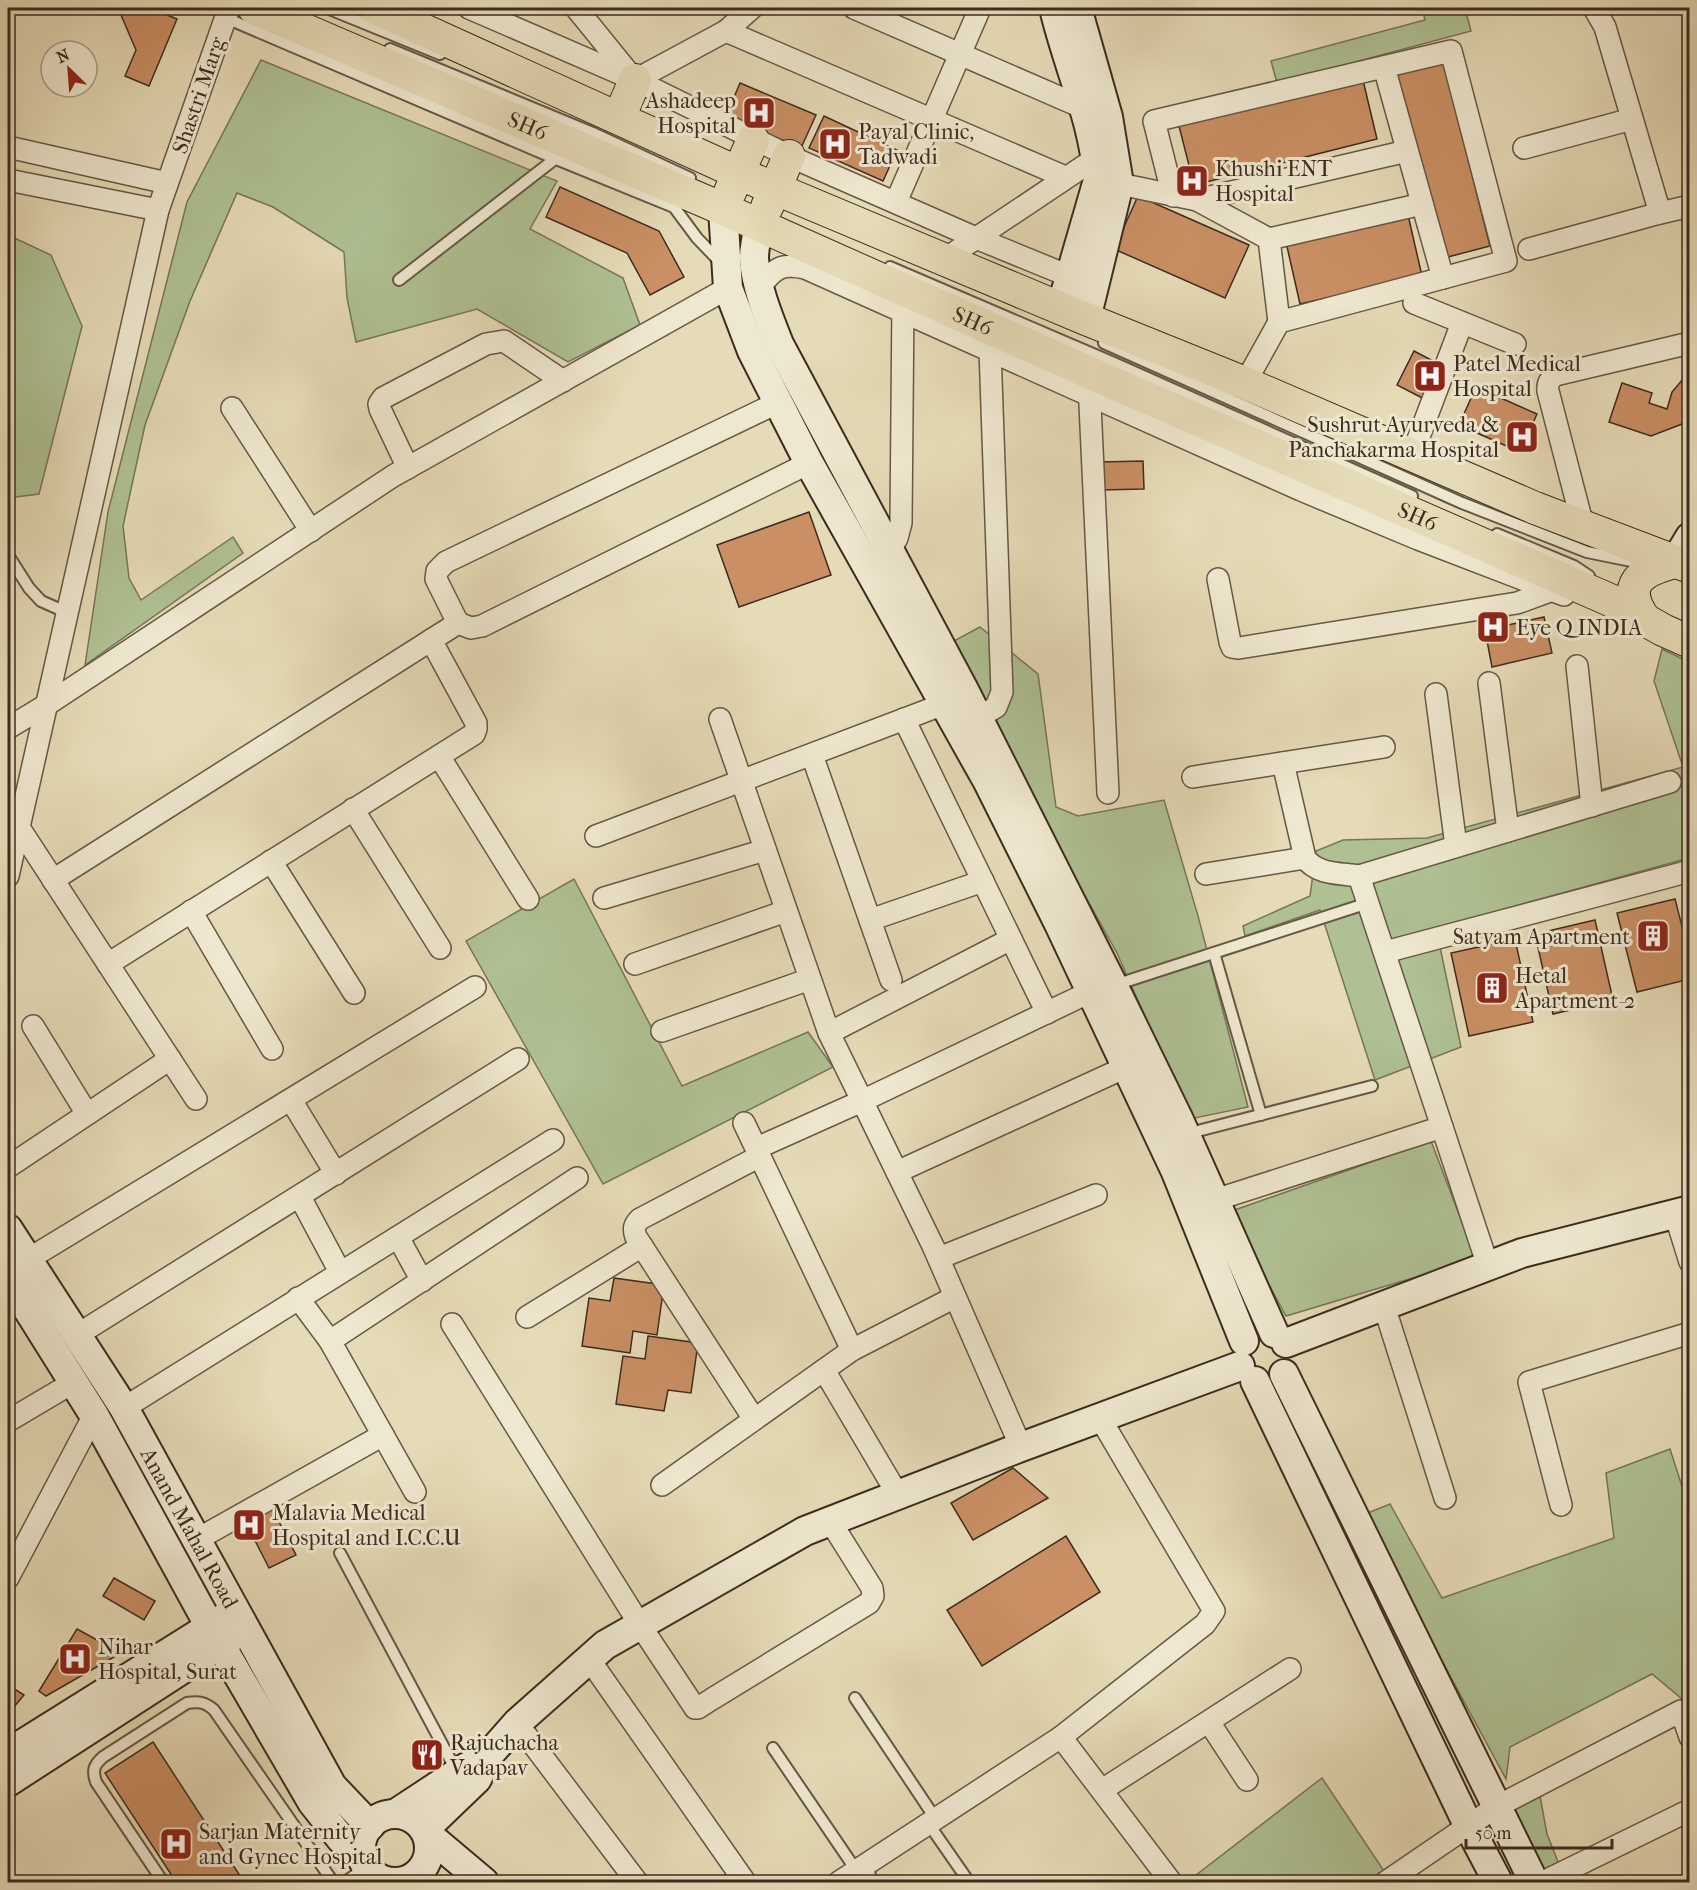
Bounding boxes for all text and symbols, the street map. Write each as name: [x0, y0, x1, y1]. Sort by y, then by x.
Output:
street label: Shastri Marg: [167, 33, 231, 157]
north arrow: [39, 39, 99, 99]
text: N: [53, 44, 73, 67]
place label: Ashadeep Hospital: [644, 88, 736, 139]
hospital icon: Ashadeep Hospital: [741, 95, 777, 131]
street label: SH6: [504, 106, 551, 146]
place label: Payal Clinic, Tadwadi: [858, 119, 974, 170]
hospital icon: Payal Clinic, Tadwadi: [817, 126, 853, 162]
place label: Khushi ENT Hospital: [1215, 156, 1333, 207]
hospital icon: Khushi ENT Hospital: [1174, 163, 1210, 199]
street label: SH6: [949, 301, 996, 342]
place label: Patel Medical Hospital: [1453, 351, 1581, 402]
hospital icon: Patel Medical Hospital: [1412, 358, 1448, 394]
place label: Sushrut Ayurveda & Panchakarma Hospital: [1288, 412, 1499, 463]
hospital icon: Sushrut Ayurveda & Panchakarma Hospital: [1504, 419, 1540, 455]
street label: SH6: [1394, 497, 1441, 537]
hospital icon: Eye Q INDIA: [1475, 609, 1511, 645]
place label: Eye Q INDIA: [1516, 615, 1643, 641]
building icon: Satyam Apartment: [1635, 918, 1671, 954]
place label: Satyam Apartment: [1453, 924, 1630, 950]
place label: Hetal Apartment-2: [1514, 963, 1635, 1014]
building icon: Hetal Apartment-2: [1474, 970, 1510, 1006]
street label: Anand Mahal Road: [134, 1443, 244, 1614]
place label: Malavia Medical Hospital and I.C.C.U: [272, 1500, 461, 1551]
hospital icon: Malavia Medical Hospital and I.C.C.U: [231, 1507, 267, 1543]
place label: Nihar Hospital, Surat: [98, 1634, 237, 1685]
hospital icon: Nihar Hospital, Surat: [57, 1641, 93, 1677]
place label: Rajuchacha Vadapav: [449, 1730, 560, 1781]
restaurant icon: Rajuchacha Vadapav: [409, 1737, 445, 1773]
scale bar: [1466, 1812, 1612, 1850]
place label: Sarjan Maternity and Gynec Hospital: [199, 1819, 382, 1870]
text: 50 m: [1475, 1823, 1512, 1844]
hospital icon: Sarjan Maternity and Gynec Hospital: [158, 1826, 194, 1862]

